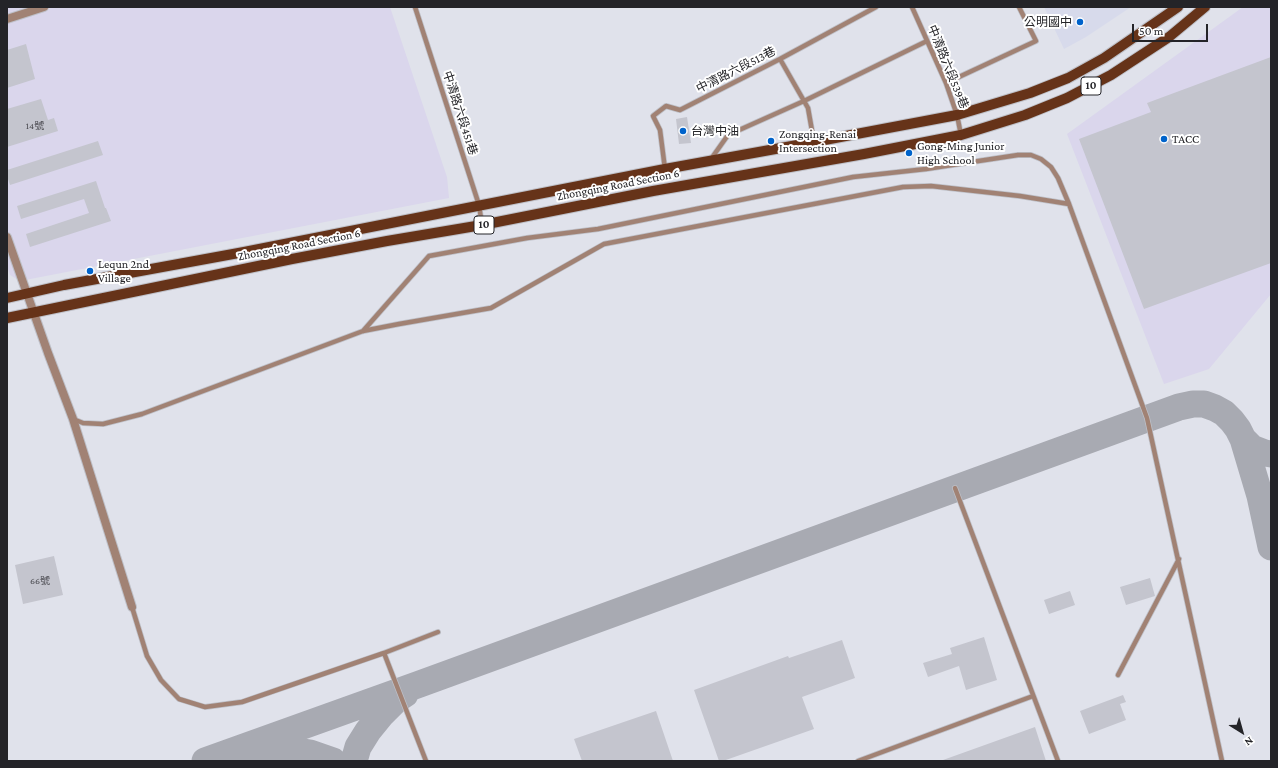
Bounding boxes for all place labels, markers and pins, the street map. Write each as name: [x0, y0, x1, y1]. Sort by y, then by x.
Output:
place label: 公明國中: [1024, 15, 1072, 29]
marker: 公明國中: [1075, 17, 1085, 27]
place label: 台灣中油: [691, 124, 739, 138]
marker: 台灣中油: [678, 126, 688, 136]
place label: Zongqing-Renai Intersection: [779, 127, 856, 155]
place label: TACC: [1172, 132, 1199, 146]
marker: TACC: [1159, 134, 1169, 144]
marker: Zongqing-Renai Intersection: [766, 136, 776, 146]
place label: Gong-Ming Junior High School: [917, 139, 1004, 167]
marker: Gong-Ming Junior High School: [904, 148, 914, 158]
place label: Lequn 2nd Village: [98, 257, 149, 285]
marker: Lequn 2nd Village: [85, 266, 95, 276]

